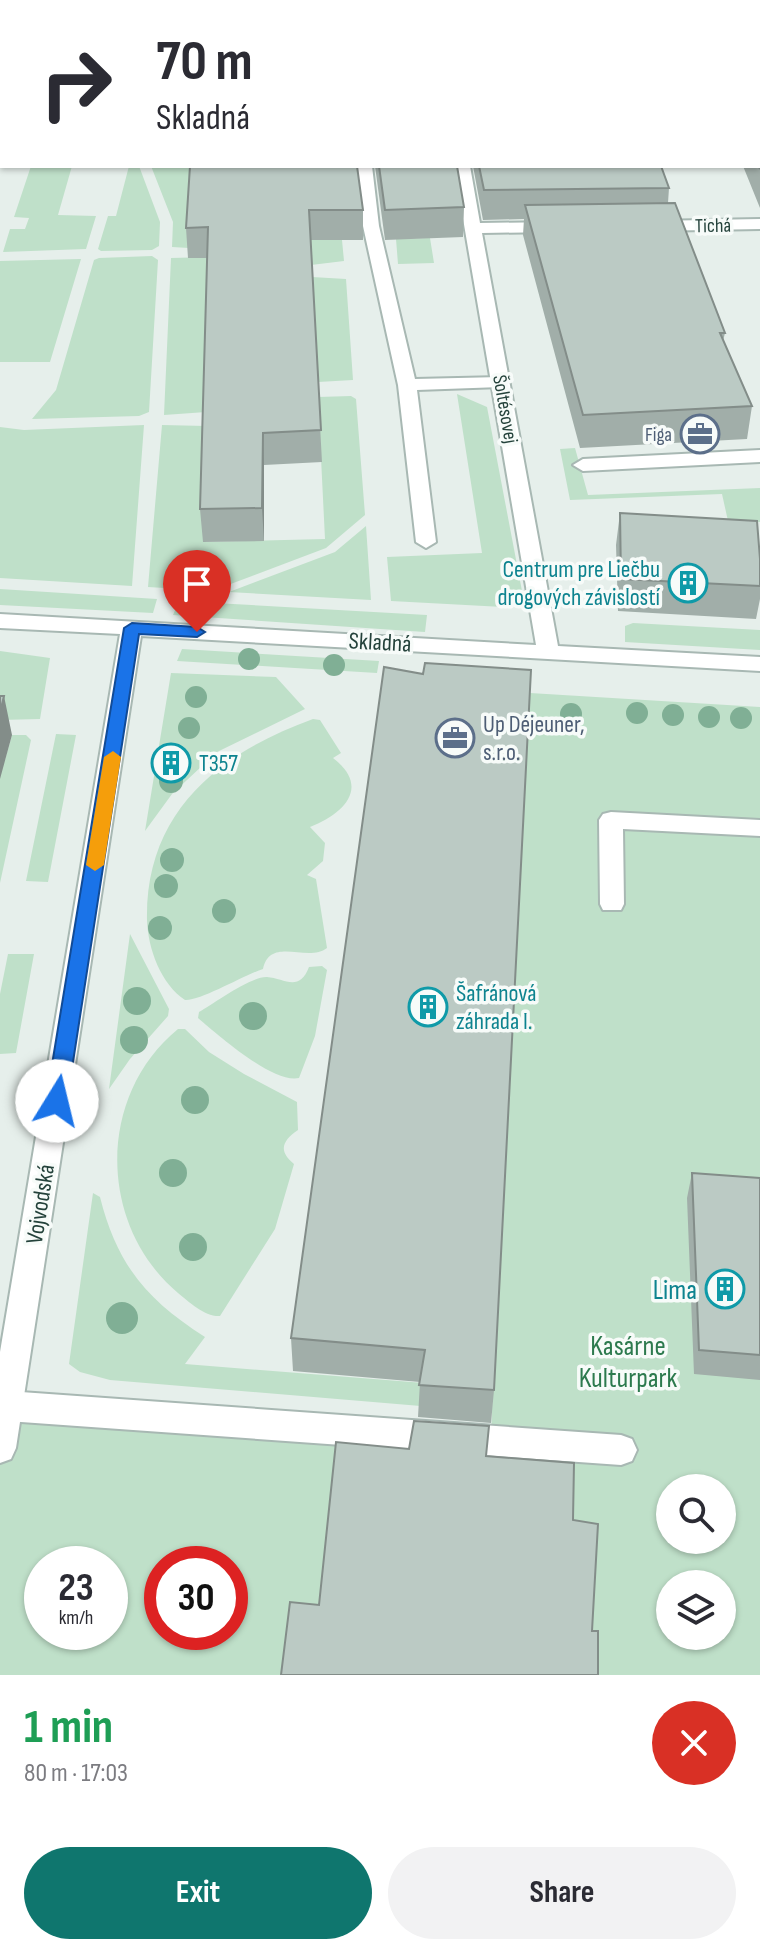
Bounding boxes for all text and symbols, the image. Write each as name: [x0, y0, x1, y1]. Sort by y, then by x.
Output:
text: 70 m: [156, 29, 253, 96]
icon: right: [24, 32, 128, 136]
text: Skladná: [156, 97, 250, 140]
street label: Tichá: [695, 214, 731, 238]
street label: Šoltésovej: [487, 373, 523, 445]
office icon: Figa: [679, 413, 721, 455]
place label: Figa: [645, 423, 672, 447]
pin: [163, 550, 231, 632]
place label: Centrum pre Liečbu drogových závislostí: [497, 555, 661, 612]
icon: arrive: [175, 562, 219, 606]
building icon: Centrum pre Liečbu drogových závislostí: [667, 562, 709, 604]
street label: Skladná: [348, 626, 412, 659]
place label: Up Déjeuner, s.r.o.: [483, 710, 585, 767]
office icon: Up Déjeuner, s.r.o.: [434, 717, 476, 759]
building icon: T357: [150, 742, 192, 784]
place label: T357: [199, 749, 238, 778]
place label: Šafránová záhrada I.: [456, 979, 536, 1036]
building icon: Šafránová záhrada I.: [407, 986, 449, 1028]
position arrow: [15, 1059, 99, 1143]
street label: Vojvodská: [20, 1162, 61, 1246]
building icon: Lima: [704, 1268, 746, 1310]
place label: Lima: [653, 1274, 697, 1307]
park label: Kasárne Kulturpark: [579, 1330, 678, 1395]
map controls: [656, 1474, 736, 1650]
button: search: [656, 1474, 736, 1554]
speed limit sign: 30: [144, 1546, 248, 1650]
text: 23: [58, 1564, 94, 1612]
button: layers: [656, 1570, 736, 1650]
text: km/h: [59, 1606, 93, 1630]
text: 1 min: [24, 1699, 113, 1756]
button: close: [652, 1701, 736, 1785]
text: 80 m · 17:03: [24, 1758, 128, 1789]
button: Exit: [24, 1847, 372, 1939]
button: Share: [388, 1847, 736, 1939]

